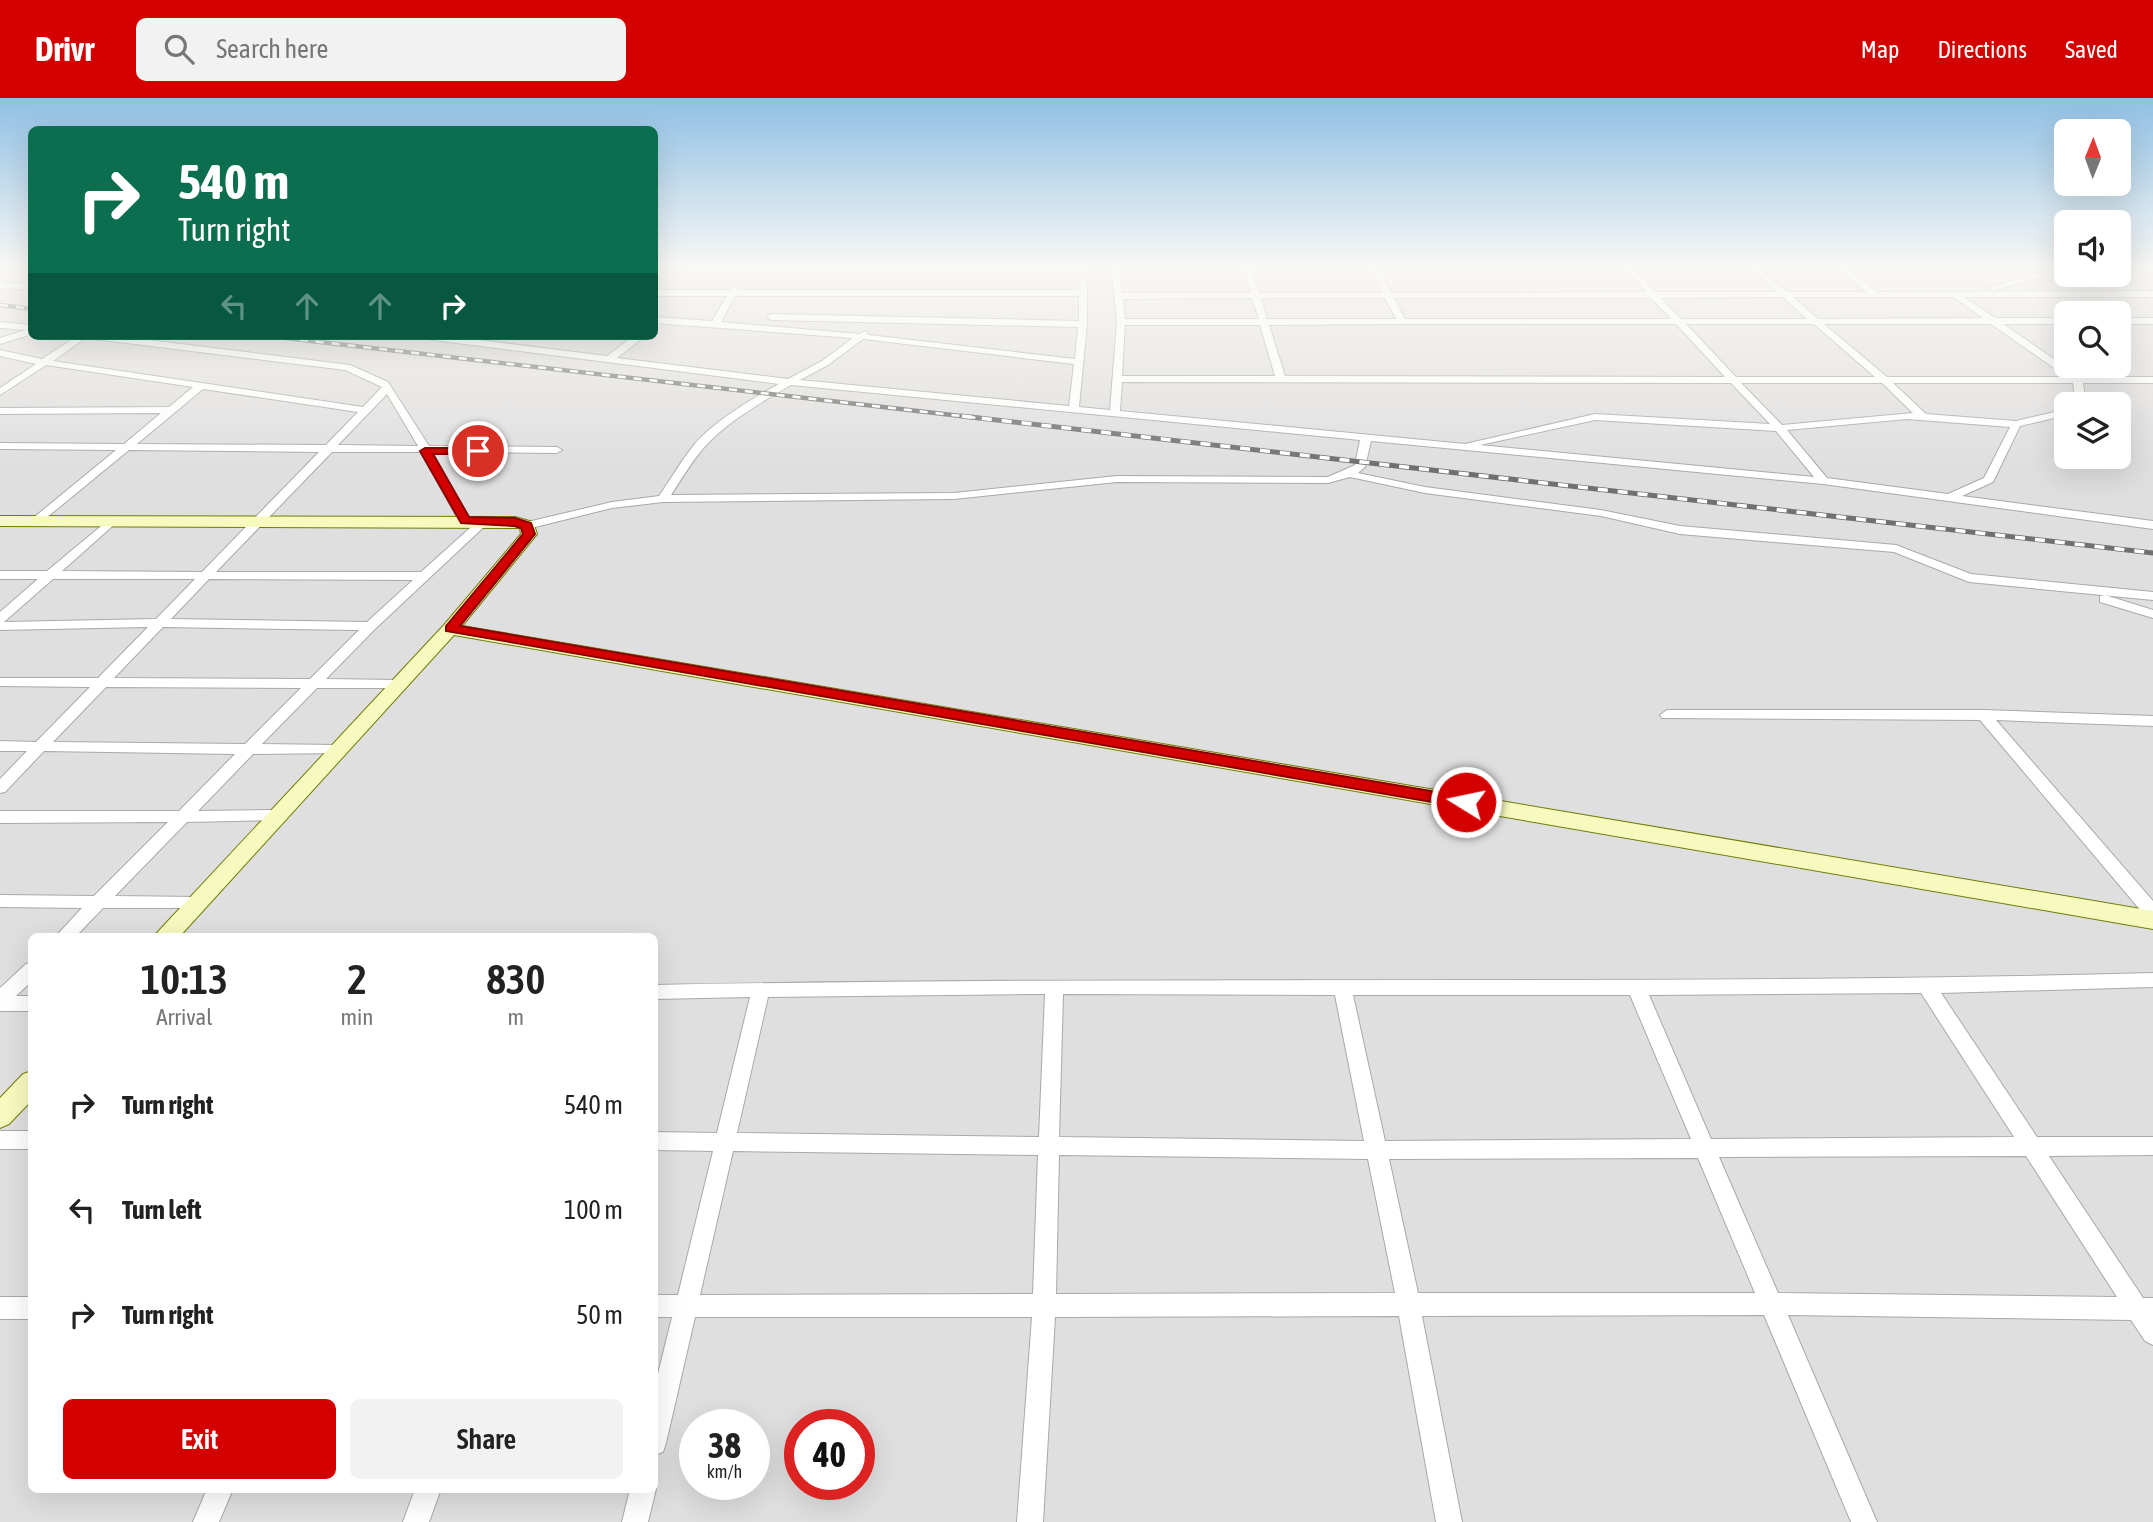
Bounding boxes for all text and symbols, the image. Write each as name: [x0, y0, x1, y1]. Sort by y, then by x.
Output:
search box: [136, 18, 626, 81]
text: Drivr: [35, 30, 94, 68]
icon: search: [160, 30, 198, 68]
text: Search here: [216, 34, 328, 64]
text: Map: [1861, 36, 1899, 63]
text: Directions: [1937, 36, 2027, 63]
text: Saved: [2065, 36, 2118, 63]
north arrow: [2054, 119, 2132, 196]
map controls: [2054, 119, 2131, 469]
text: 540 m: [178, 153, 289, 209]
icon: right: [63, 154, 154, 245]
button: sound: [2054, 210, 2131, 287]
text: Turn right: [178, 211, 291, 248]
icon: left: [215, 287, 253, 325]
icon: ahead: [288, 287, 326, 325]
icon: ahead: [361, 287, 399, 325]
icon: right: [434, 287, 472, 325]
button: search: [2054, 301, 2131, 378]
button: layers: [2054, 392, 2131, 469]
pin: [448, 421, 508, 481]
icon: arrive: [459, 432, 497, 470]
position arrow: [1429, 765, 1503, 839]
text: 10:13: [141, 955, 228, 1003]
text: 2: [347, 955, 367, 1003]
text: 830: [486, 955, 545, 1003]
text: Arrival: [156, 1004, 212, 1030]
text: min: [341, 1004, 374, 1030]
text: m: [507, 1004, 524, 1030]
icon: right: [63, 1086, 101, 1124]
text: Turn right: [122, 1090, 213, 1120]
text: 540 m: [564, 1090, 623, 1120]
icon: left: [63, 1191, 101, 1229]
text: Turn left: [122, 1195, 202, 1225]
text: 100 m: [564, 1195, 623, 1225]
icon: right: [63, 1296, 101, 1334]
text: Turn right: [122, 1300, 213, 1330]
text: 50 m: [576, 1300, 623, 1330]
button: Exit: [63, 1399, 336, 1479]
button: Share: [350, 1399, 623, 1479]
speed limit sign: 40: [784, 1409, 875, 1500]
text: 38: [708, 1425, 741, 1465]
text: km/h: [707, 1461, 742, 1482]

